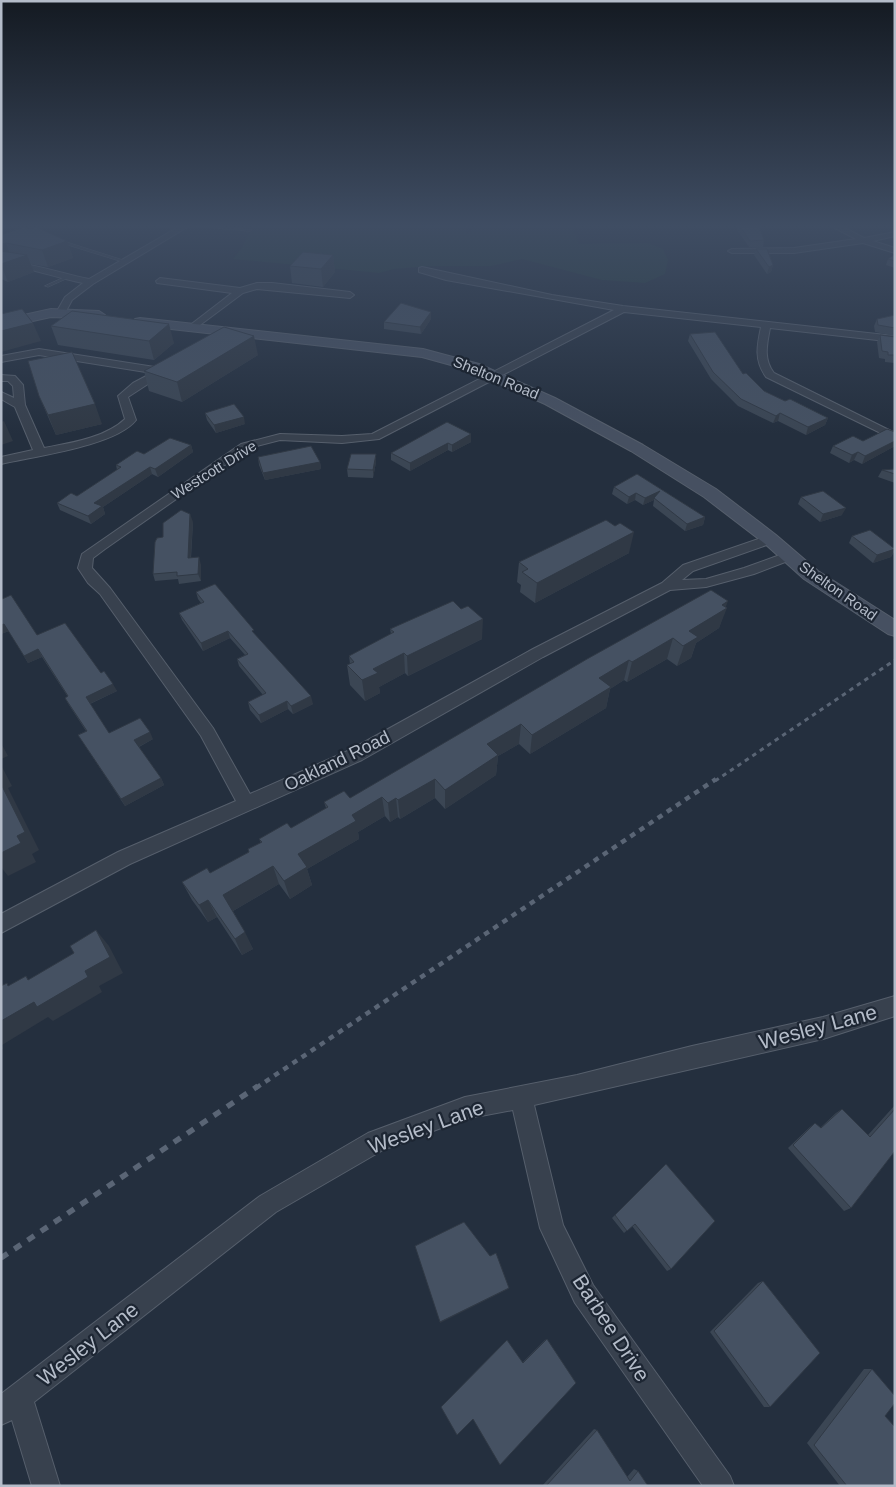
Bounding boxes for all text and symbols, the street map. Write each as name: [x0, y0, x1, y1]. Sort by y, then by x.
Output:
street label: Shelton Road: [451, 353, 542, 402]
street label: Westcott Drive: [168, 437, 259, 503]
street label: Shelton Road: [796, 558, 880, 624]
street label: Oakland Road: [281, 727, 393, 795]
street label: Wesley Lane: [756, 1000, 879, 1053]
street label: Wesley Lane: [365, 1095, 487, 1158]
street label: Barbee Drive: [568, 1270, 654, 1385]
street label: Wesley Lane: [33, 1297, 142, 1390]

